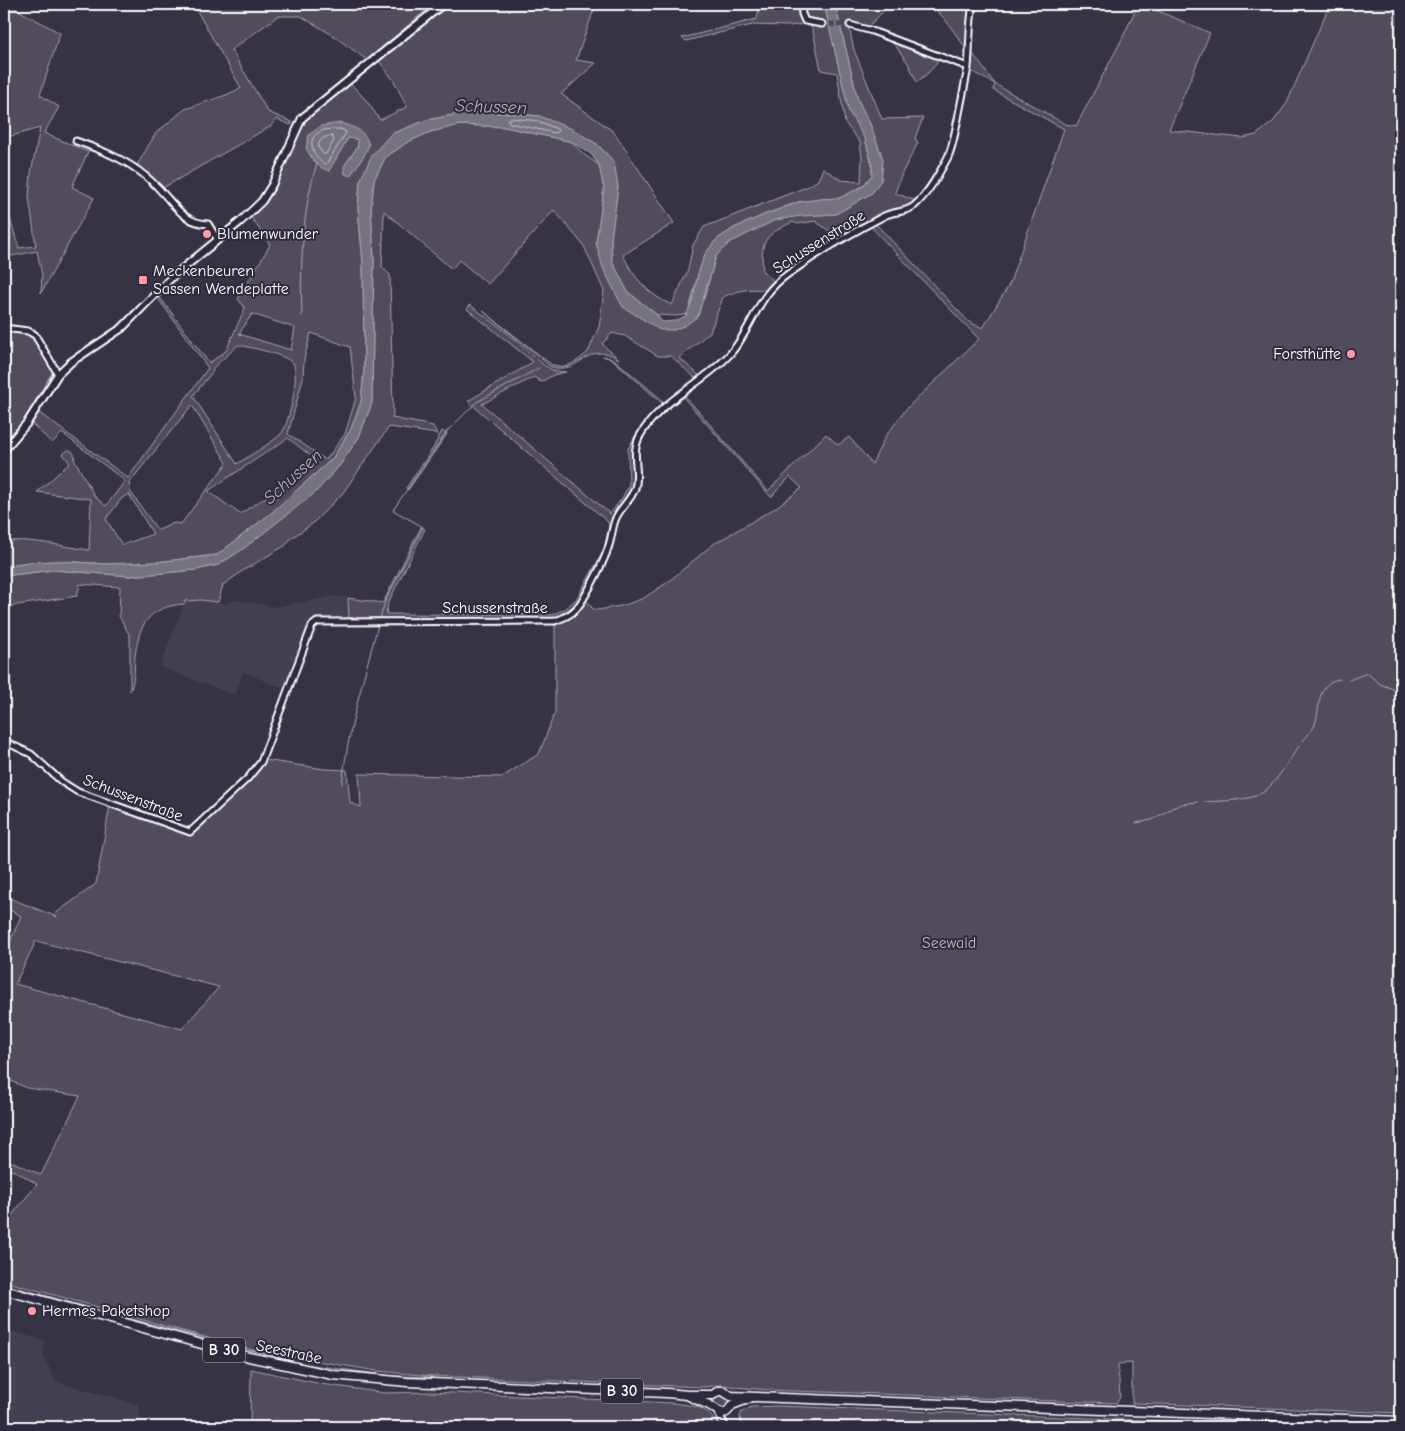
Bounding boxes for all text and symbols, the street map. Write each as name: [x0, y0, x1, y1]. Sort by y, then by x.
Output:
water label: Schussen: [455, 95, 527, 119]
street label: Schussenstraße: [770, 206, 868, 278]
place label: Blumenwunder: [217, 225, 319, 243]
marker: Blumenwunder: [201, 228, 213, 240]
place label: Meckenbeuren Sassen Wendeplatte: [153, 262, 289, 298]
marker: Meckenbeuren Sassen Wendeplatte: [137, 274, 149, 286]
place label: Forsthütte: [1273, 345, 1341, 363]
marker: Forsthütte: [1345, 348, 1357, 360]
water label: Schussen: [259, 445, 327, 509]
street label: Schussenstraße: [442, 599, 548, 617]
street label: Schussenstraße: [81, 771, 185, 825]
park label: Seewald: [922, 934, 976, 952]
place label: Hermes Paketshop: [42, 1302, 170, 1320]
marker: Hermes Paketshop: [26, 1305, 38, 1317]
street label: Seestraße: [254, 1336, 324, 1368]
road number: B 30: [203, 1338, 245, 1362]
road number: B 30: [601, 1378, 643, 1404]

